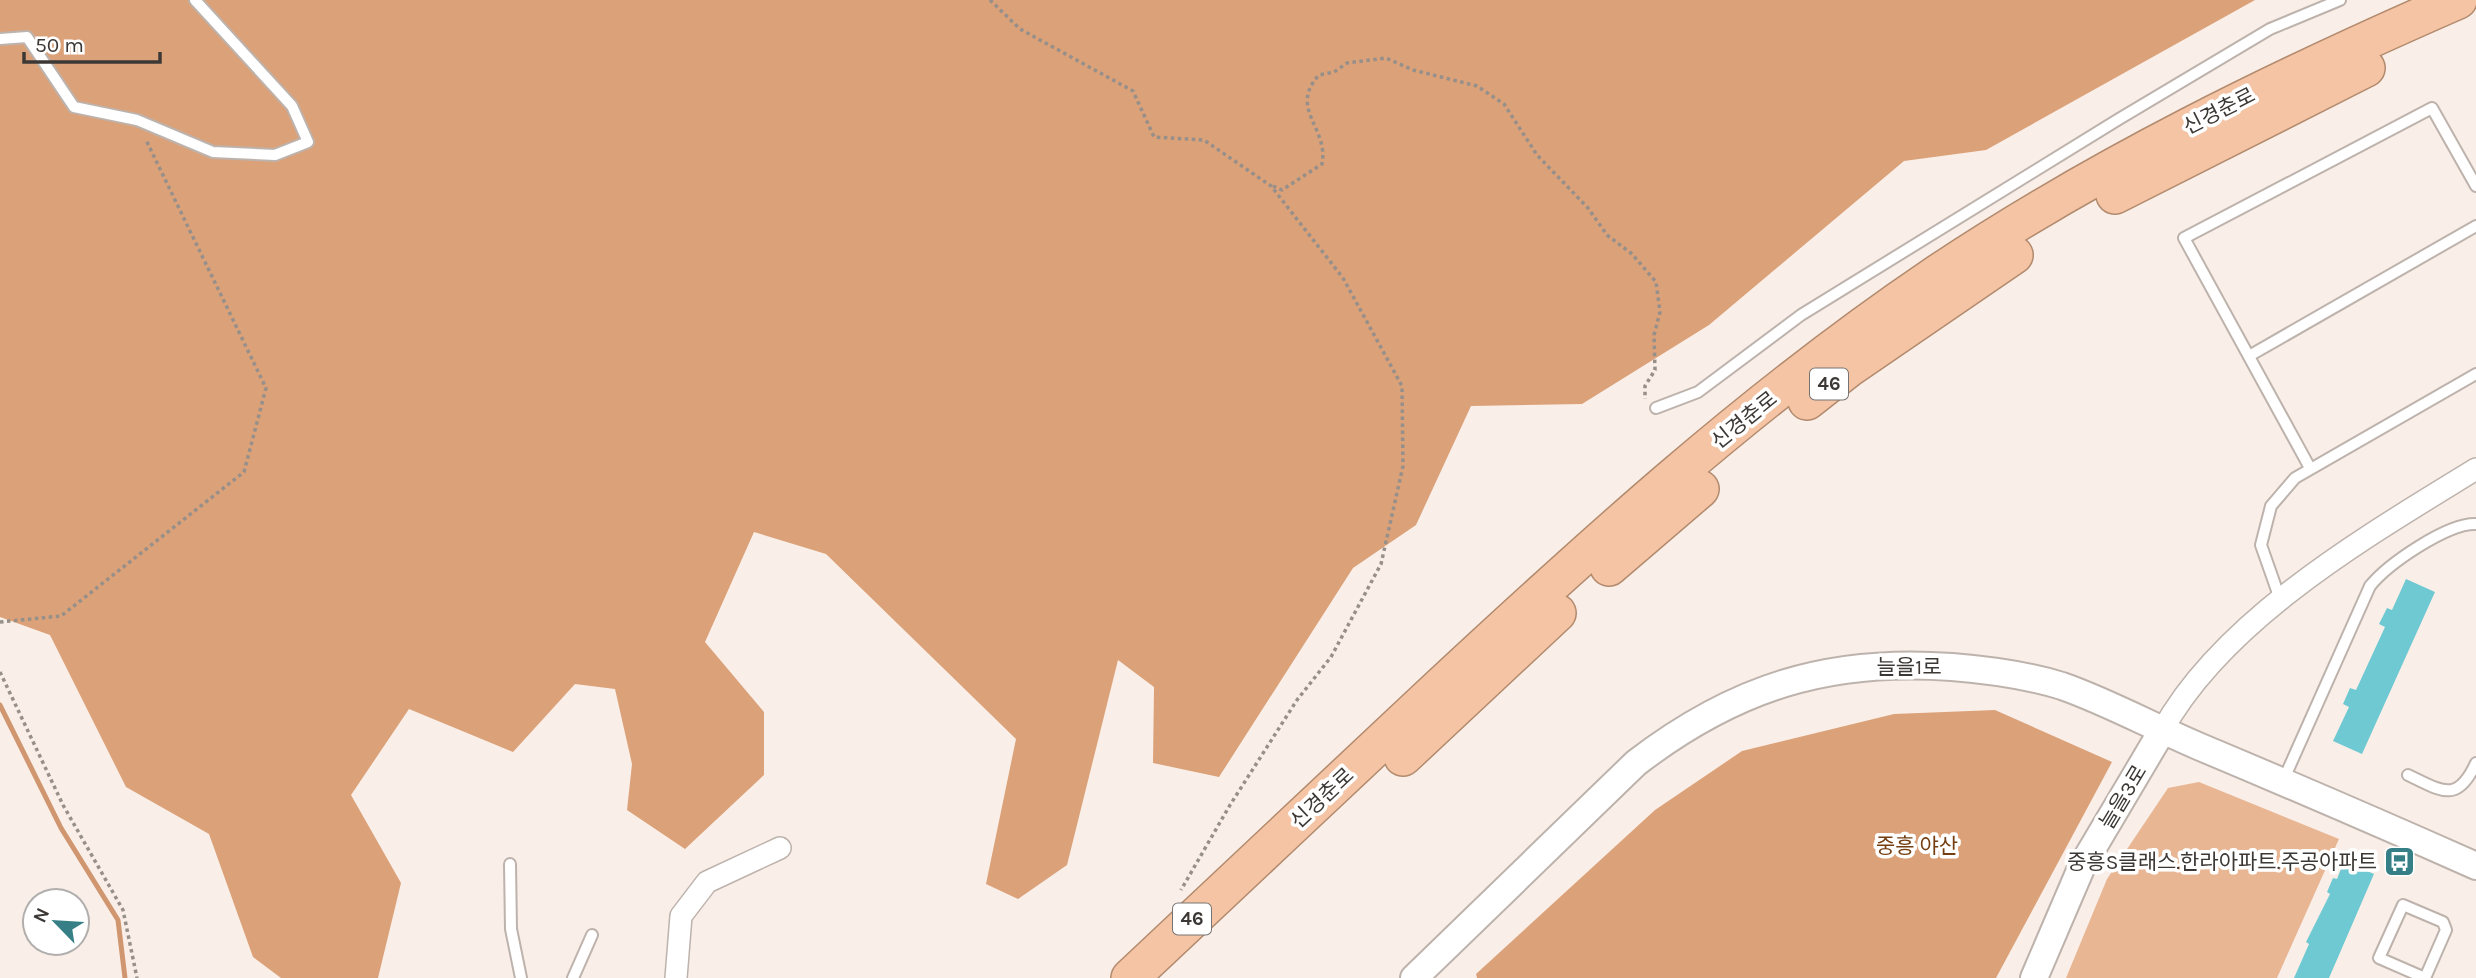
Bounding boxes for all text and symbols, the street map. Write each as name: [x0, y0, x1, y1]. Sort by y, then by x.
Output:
scale bar: [24, 21, 161, 65]
text: 50 m: [35, 33, 84, 57]
street label: 신경춘로: [2179, 83, 2259, 139]
road number: 46: [1810, 368, 1848, 400]
street label: 신경춘로: [1706, 386, 1782, 454]
street label: 늘을1로: [1877, 655, 1941, 679]
street label: 늘을3로: [2095, 761, 2151, 833]
street label: 신경춘로: [1286, 763, 1358, 833]
park label: 중흥 야산: [1876, 834, 1958, 858]
bus stop icon: 중흥S클래스.한라아파트.주공아파트: [2383, 845, 2417, 879]
place label: 중흥S클래스.한라아파트.주공아파트: [2067, 850, 2377, 874]
north arrow: [21, 887, 91, 957]
road number: 46: [1173, 903, 1211, 934]
text: N: [29, 904, 54, 926]

